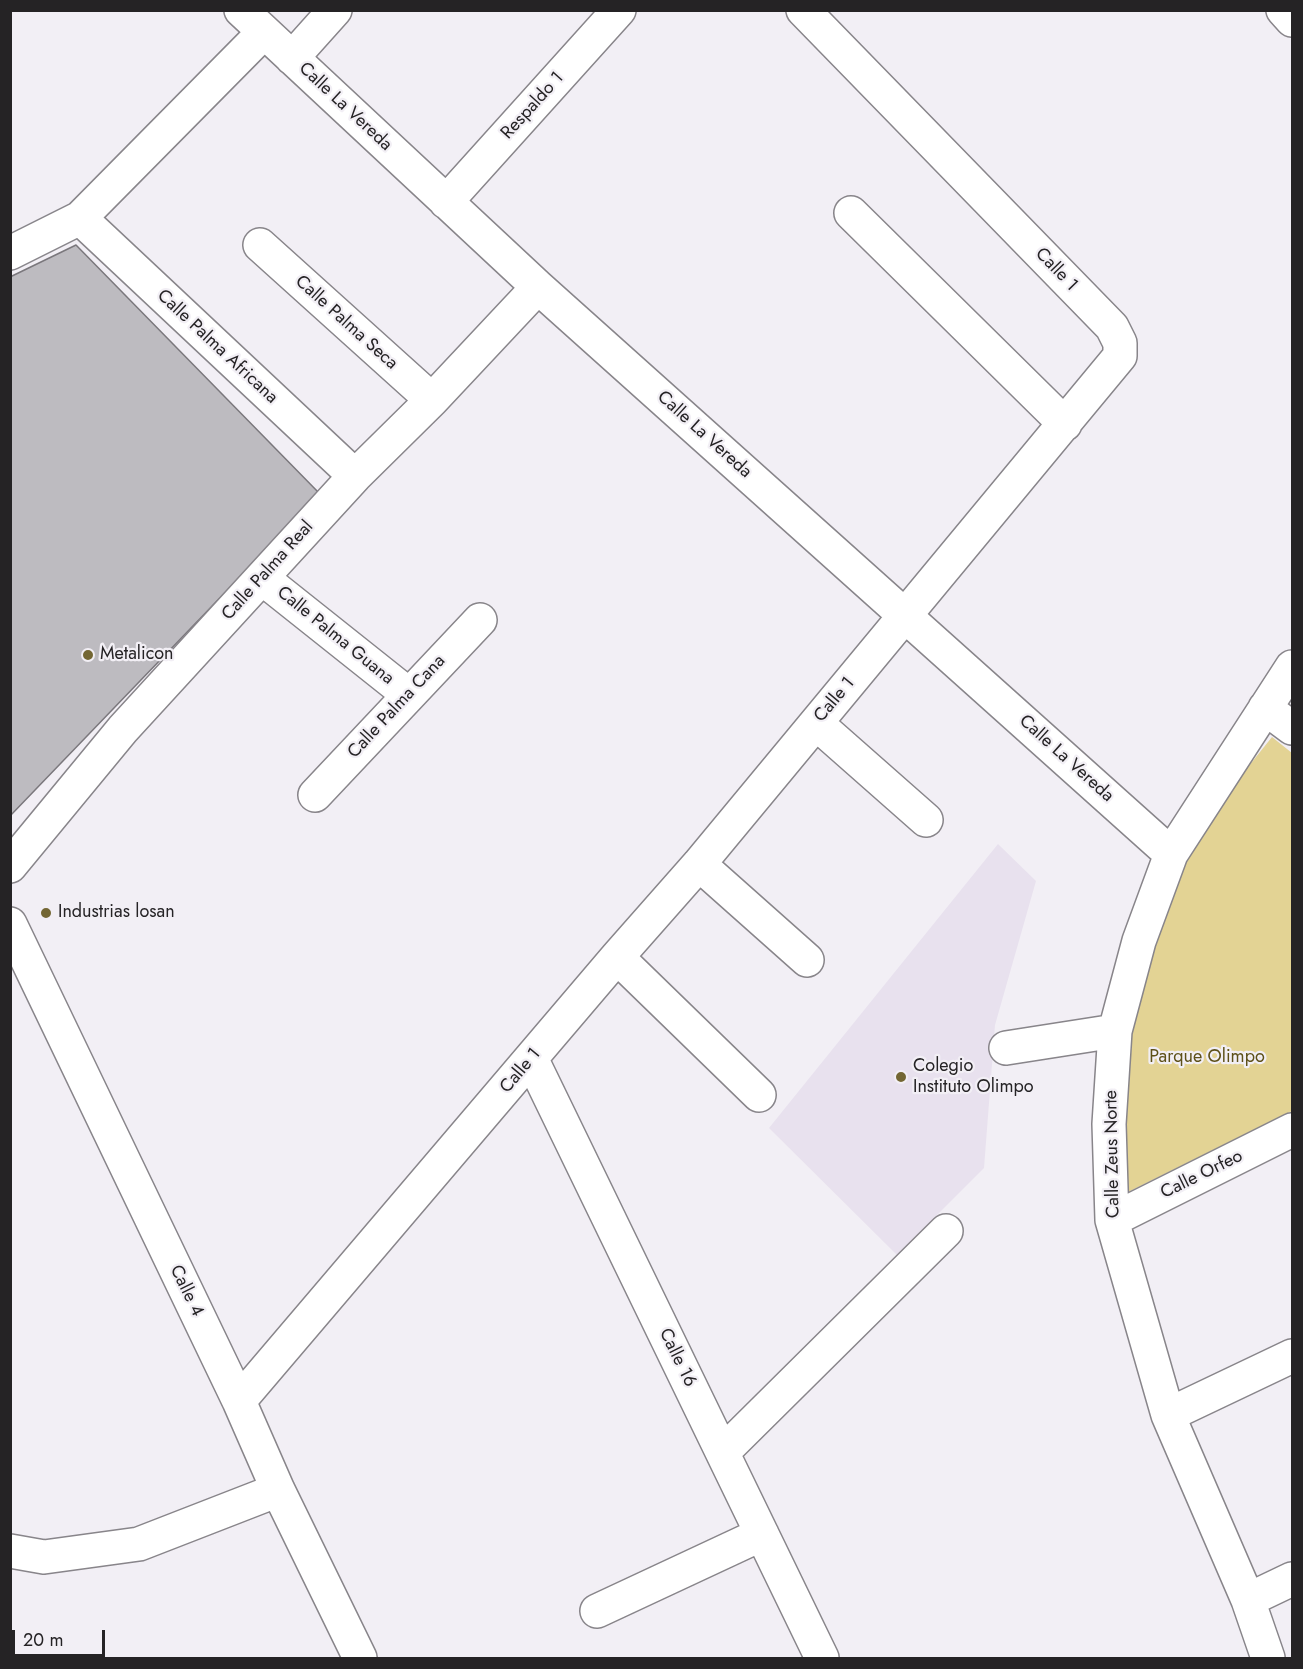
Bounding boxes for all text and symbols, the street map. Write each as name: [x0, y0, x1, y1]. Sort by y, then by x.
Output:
street label: Calle La Vereda: [294, 58, 396, 156]
street label: Respaldo 1: [497, 68, 569, 144]
street label: Calle 1: [1030, 244, 1082, 296]
street label: Calle Palma Seca: [290, 271, 402, 375]
street label: Calle Palma Africana: [152, 285, 282, 409]
street label: Calle La Vereda: [652, 387, 756, 483]
street label: Calle Palma Real: [218, 517, 318, 625]
street label: Calle Palma Guana: [272, 582, 398, 690]
place label: Metalicon: [100, 644, 174, 666]
marker: Metalicon: [81, 648, 95, 662]
street label: Calle Palma Cana: [344, 651, 450, 763]
street label: Calle 1: [810, 673, 860, 727]
street label: Calle La Vereda: [1014, 711, 1118, 807]
place label: Industrias losan: [58, 902, 175, 924]
marker: Industrias losan: [39, 906, 53, 920]
street label: Calle 1: [496, 1044, 546, 1098]
park label: Parque Olimpo: [1149, 1047, 1265, 1069]
place label: Colegio Instituto Olimpo: [913, 1056, 1034, 1098]
marker: Colegio Instituto Olimpo: [894, 1070, 908, 1084]
street label: Calle Zeus Norte: [1101, 1090, 1125, 1218]
street label: Calle Orfeo: [1157, 1146, 1247, 1204]
street label: Calle 4: [164, 1262, 208, 1320]
street label: Calle 16: [654, 1325, 700, 1391]
scale bar: [15, 1618, 108, 1656]
text: 20 m: [23, 1627, 63, 1653]

